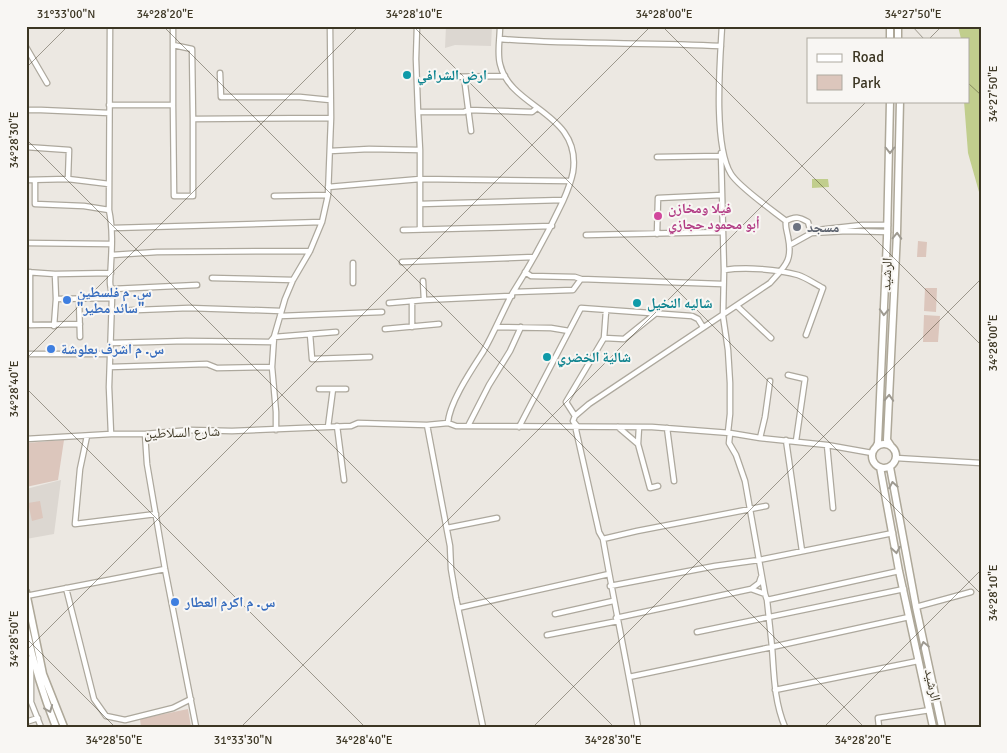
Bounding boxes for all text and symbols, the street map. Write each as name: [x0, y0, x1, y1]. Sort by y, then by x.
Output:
text: 31°33'00"N: [37, 7, 95, 22]
text: 34°28'20"E: [136, 7, 194, 22]
text: 34°28'10"E: [385, 7, 443, 22]
text: 34°28'00"E: [635, 7, 693, 22]
text: 34°27'50"E: [884, 7, 942, 22]
legend: [807, 38, 970, 102]
text: Road: [852, 48, 884, 66]
text: 34°27'50"E: [986, 65, 1001, 123]
place label: ارض الشرافي: [417, 67, 487, 86]
marker: ارض الشرافي: [401, 69, 413, 81]
text: Park: [852, 74, 881, 92]
text: 34°28'30"E: [7, 111, 22, 169]
one-way arrow: [885, 146, 895, 154]
place label: فيلا ومخازن أبو محمود حجازي: [668, 200, 760, 235]
marker: فيلا ومخازن أبو محمود حجازي: [652, 210, 664, 222]
place label: مسجد: [807, 219, 839, 236]
marker: مسجد: [791, 221, 803, 233]
one-way arrow: [891, 232, 902, 240]
street label: الرشيد: [877, 257, 896, 291]
place label: س. م فلسطين "سائد مطير": [77, 284, 152, 317]
marker: س. م فلسطين "سائد مطير": [61, 294, 73, 306]
place label: شاليه النخيل: [647, 295, 713, 312]
marker: شاليه النخيل: [631, 297, 643, 309]
one-way arrow: [879, 309, 889, 317]
text: 34°28'00"E: [986, 314, 1001, 372]
place label: س. م اشرف بعلوشة: [61, 341, 164, 359]
marker: س. م اشرف بعلوشة: [45, 343, 57, 355]
place label: شالية الخضري: [557, 349, 631, 368]
marker: شالية الخضري: [541, 351, 553, 363]
text: 34°28'40"E: [7, 360, 22, 418]
one-way arrow: [884, 394, 895, 402]
street label: شارع السلاطين: [144, 423, 220, 443]
one-way arrow: [889, 481, 899, 490]
one-way arrow: [890, 545, 900, 554]
text: 34°28'10"E: [986, 564, 1001, 622]
place label: س. م اكرم العطار: [184, 594, 275, 612]
marker: س. م اكرم العطار: [169, 596, 181, 608]
text: 34°28'50"E: [7, 610, 22, 668]
one-way arrow: [919, 640, 930, 649]
street label: الرشيد: [921, 667, 944, 703]
one-way arrow: [42, 704, 53, 713]
text: 34°28'50"E: [85, 733, 143, 748]
text: 31°33'30"N: [214, 733, 272, 748]
text: 34°28'40"E: [335, 733, 393, 748]
text: 34°28'30"E: [584, 733, 642, 748]
text: 34°28'20"E: [834, 733, 892, 748]

